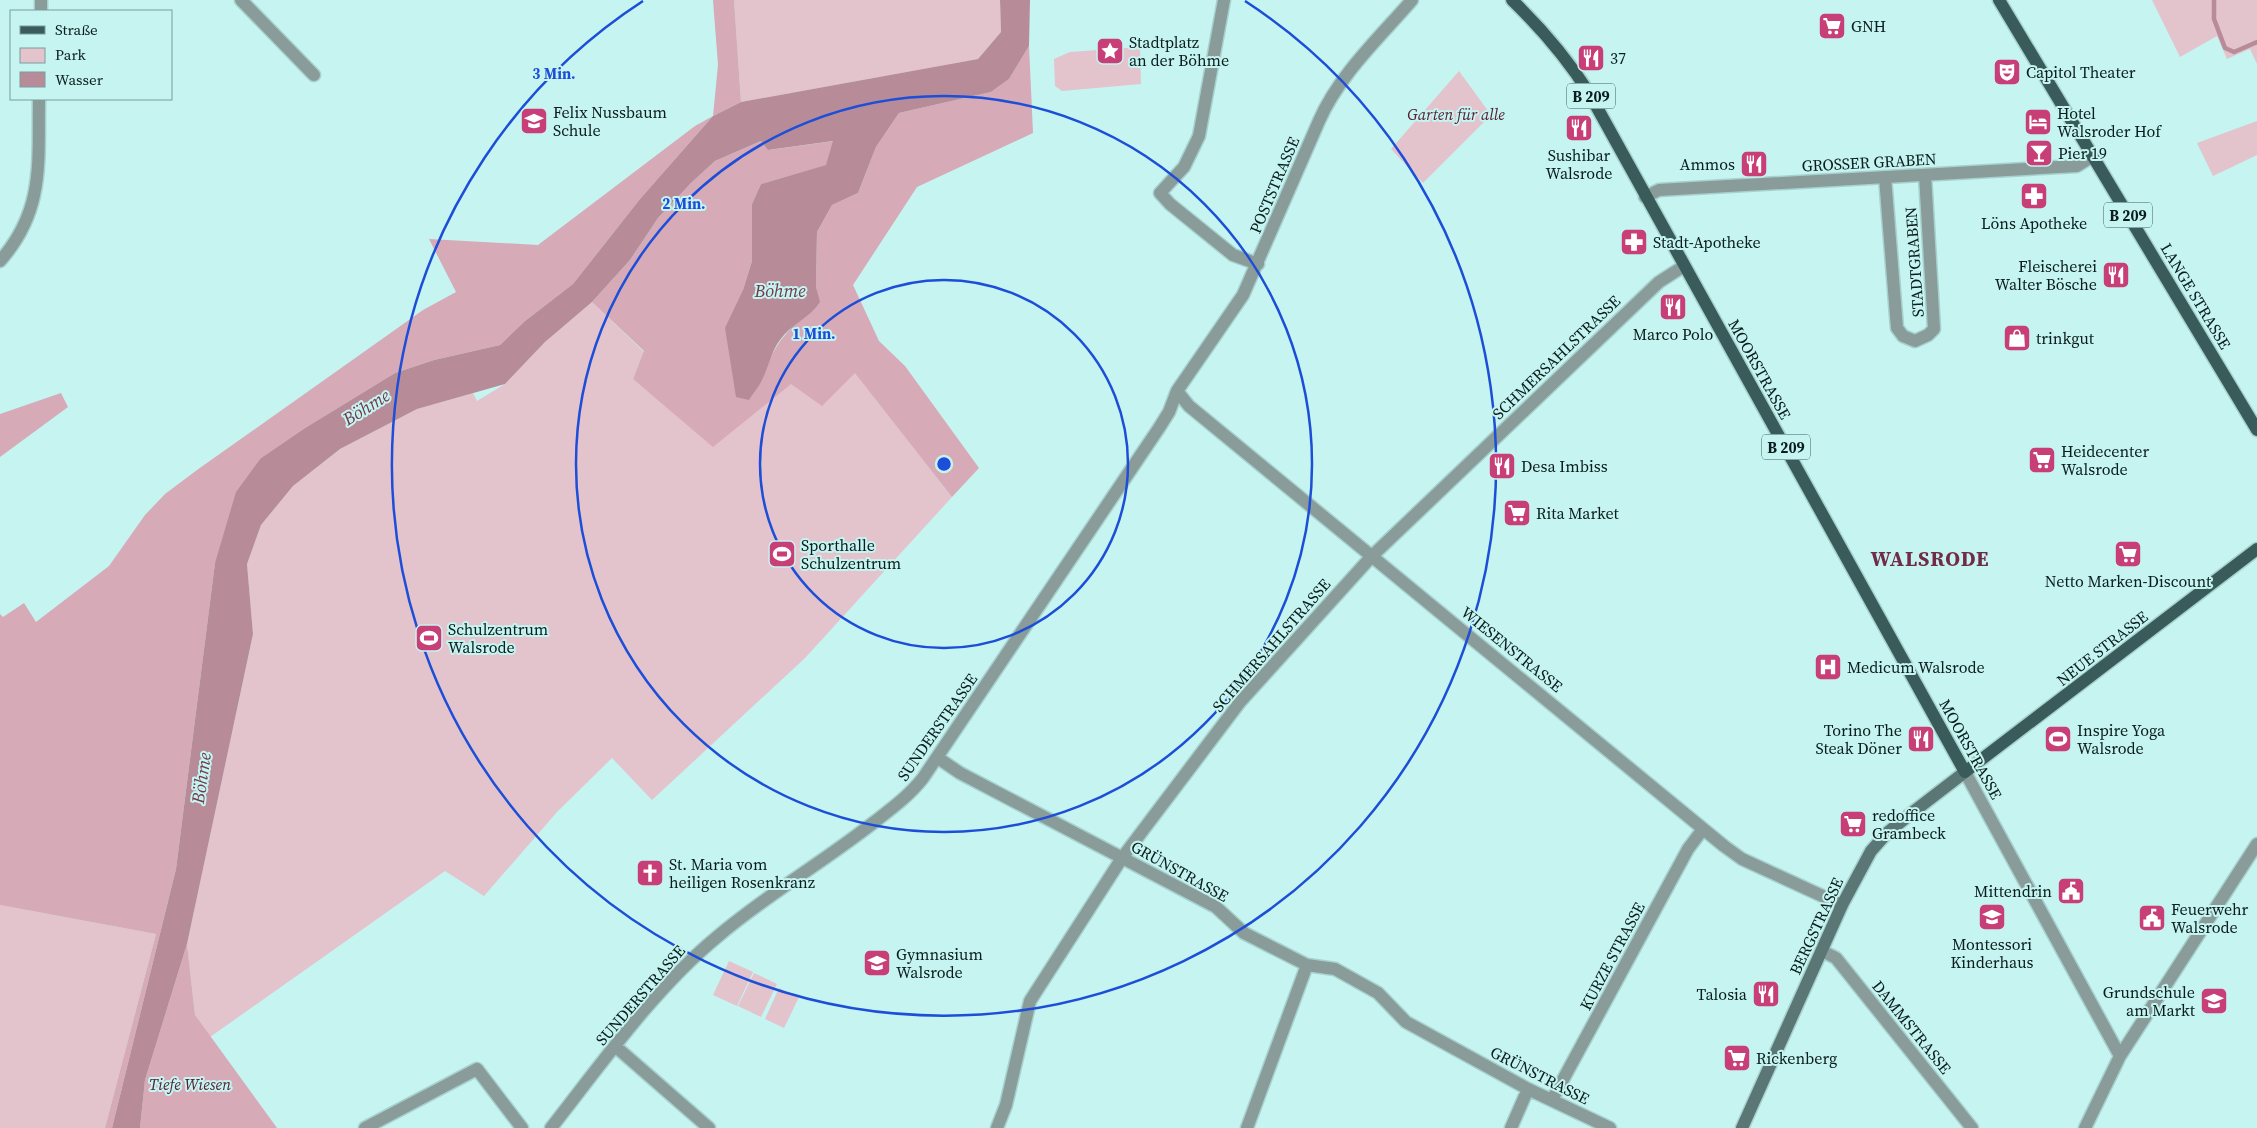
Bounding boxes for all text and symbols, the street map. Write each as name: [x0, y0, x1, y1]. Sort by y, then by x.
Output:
legend: [10, 10, 172, 100]
supermarket icon: GNH: [1817, 11, 1847, 41]
place label: GNH: [1851, 15, 1886, 37]
text: Straße: [55, 19, 98, 40]
place label: Stadtplatz an der Böhme: [1129, 31, 1229, 71]
place icon: Stadtplatz an der Böhme: [1095, 36, 1125, 66]
restaurant icon: 37: [1576, 43, 1606, 73]
text: Park: [55, 44, 87, 65]
place label: 37: [1610, 47, 1626, 69]
theatre icon: Capitol Theater: [1992, 57, 2022, 87]
place label: Capitol Theater: [2026, 61, 2136, 83]
text: 3 Min.: [532, 63, 576, 84]
text: Wasser: [55, 69, 104, 90]
road number: B 209: [1567, 84, 1615, 108]
place label: Felix Nussbaum Schule: [553, 101, 667, 141]
place label: Hotel Walsroder Hof: [2057, 102, 2162, 142]
park label: Garten für alle: [1407, 103, 1505, 125]
school or university icon: Felix Nussbaum Schule: [519, 106, 549, 136]
hotel icon: Hotel Walsroder Hof: [2023, 107, 2053, 137]
restaurant icon: Sushibar Walsrode: [1564, 113, 1594, 143]
street label: POSTSTRASSE: [1244, 133, 1304, 237]
bar icon: Pier 19: [2024, 138, 2054, 168]
place label: Pier 19: [2058, 142, 2107, 164]
place label: Sushibar Walsrode: [1546, 144, 1612, 184]
street label: GROSSER GRABEN: [1801, 147, 1937, 177]
restaurant icon: Ammos: [1739, 149, 1769, 179]
place label: Ammos: [1680, 153, 1735, 175]
pharmacy icon: Löns Apotheke: [2019, 181, 2049, 211]
text: 2 Min.: [662, 193, 706, 214]
road number: B 209: [2104, 202, 2152, 228]
street label: STADTGRABEN: [1899, 206, 1929, 318]
place label: Löns Apotheke: [1981, 212, 2087, 234]
pharmacy icon: Stadt-Apotheke: [1619, 227, 1649, 257]
place label: Stadt-Apotheke: [1653, 231, 1761, 253]
street label: LANGE STRASSE: [2156, 239, 2237, 353]
place label: Fleischerei Walter Bösche: [1995, 255, 2097, 295]
restaurant icon: Fleischerei Walter Bösche: [2101, 260, 2131, 290]
water label: Böhme: [753, 278, 806, 303]
street label: SCHMERSAHLSTRASSE: [1487, 290, 1625, 424]
restaurant icon: Marco Polo: [1658, 292, 1688, 322]
street label: MOORSTRASSE: [1723, 315, 1797, 423]
text: 1 Min.: [792, 323, 836, 344]
place label: Marco Polo: [1633, 323, 1713, 345]
shop icon: trinkgut: [2002, 323, 2032, 353]
place label: trinkgut: [2036, 327, 2095, 349]
water label: Böhme: [337, 382, 395, 432]
road number: B 209: [1762, 434, 1810, 460]
place label: Heidecenter Walsrode: [2061, 440, 2149, 480]
supermarket icon: Heidecenter Walsrode: [2027, 445, 2057, 475]
restaurant icon: Desa Imbiss: [1487, 451, 1517, 481]
centre of rings: [935, 455, 953, 473]
place label: Desa Imbiss: [1521, 455, 1608, 477]
supermarket icon: Rita Market: [1502, 498, 1532, 528]
place label: Rita Market: [1536, 502, 1620, 524]
place label: Sporthalle Schulzentrum: [801, 534, 901, 574]
sports icon: Sporthalle Schulzentrum: [767, 539, 797, 569]
supermarket icon: Netto Marken-Discount: [2113, 539, 2143, 569]
district label: WALSRODE: [1871, 544, 1989, 573]
place label: Netto Marken-Discount: [2045, 570, 2212, 592]
street label: SCHMERSAHLSTRASSE: [1207, 573, 1335, 716]
street label: WIESENSTRASSE: [1457, 601, 1568, 697]
street label: NEUE STRASSE: [2052, 605, 2153, 691]
place label: Schulzentrum Walsrode: [448, 618, 548, 658]
sports icon: Schulzentrum Walsrode: [414, 623, 444, 653]
hospital icon: Medicum Walsrode: [1813, 652, 1843, 682]
place label: Medicum Walsrode: [1847, 656, 1985, 678]
street label: SUNDERSTRASSE: [892, 669, 982, 785]
street label: MOORSTRASSE: [1934, 695, 2008, 803]
place label: Torino The Steak Döner: [1815, 719, 1902, 759]
place label: Inspire Yoga Walsrode: [2077, 719, 2166, 759]
restaurant icon: Torino The Steak Döner: [1906, 724, 1936, 754]
sports icon: Inspire Yoga Walsrode: [2043, 724, 2073, 754]
water label: Böhme: [185, 750, 217, 806]
place label: redoffice Grambeck: [1872, 804, 1946, 844]
supermarket icon: redoffice Grambeck: [1838, 809, 1868, 839]
street label: GRÜNSTRASSE: [1127, 835, 1233, 907]
place label: St. Maria vom heiligen Rosenkranz: [669, 853, 815, 893]
church icon: St. Maria vom heiligen Rosenkranz: [635, 858, 665, 888]
street label: BERGSTRASSE: [1784, 873, 1848, 978]
public building icon: Mittendrin: [2056, 876, 2086, 906]
place label: Mittendrin: [1974, 880, 2052, 902]
street label: KURZE STRASSE: [1574, 898, 1650, 1014]
place label: Feuerwehr Walsrode: [2171, 898, 2249, 938]
school or university icon: Montessori Kinderhaus: [1977, 902, 2007, 932]
public building icon: Feuerwehr Walsrode: [2137, 903, 2167, 933]
place label: Montessori Kinderhaus: [1951, 933, 2034, 973]
street label: SUNDERSTRASSE: [590, 940, 690, 1050]
place label: Gymnasium Walsrode: [896, 943, 983, 983]
school or university icon: Gymnasium Walsrode: [862, 948, 892, 978]
street label: DAMMSTRASSE: [1867, 976, 1957, 1079]
restaurant icon: Talosia: [1751, 979, 1781, 1009]
place label: Grundschule am Markt: [2103, 981, 2196, 1021]
place label: Talosia: [1696, 983, 1748, 1005]
school or university icon: Grundschule am Markt: [2199, 986, 2229, 1016]
street label: GRÜNSTRASSE: [1487, 1041, 1594, 1110]
supermarket icon: Rickenberg: [1722, 1043, 1752, 1073]
place label: Rickenberg: [1756, 1047, 1837, 1069]
park label: Tiefe Wiesen: [149, 1073, 231, 1095]

